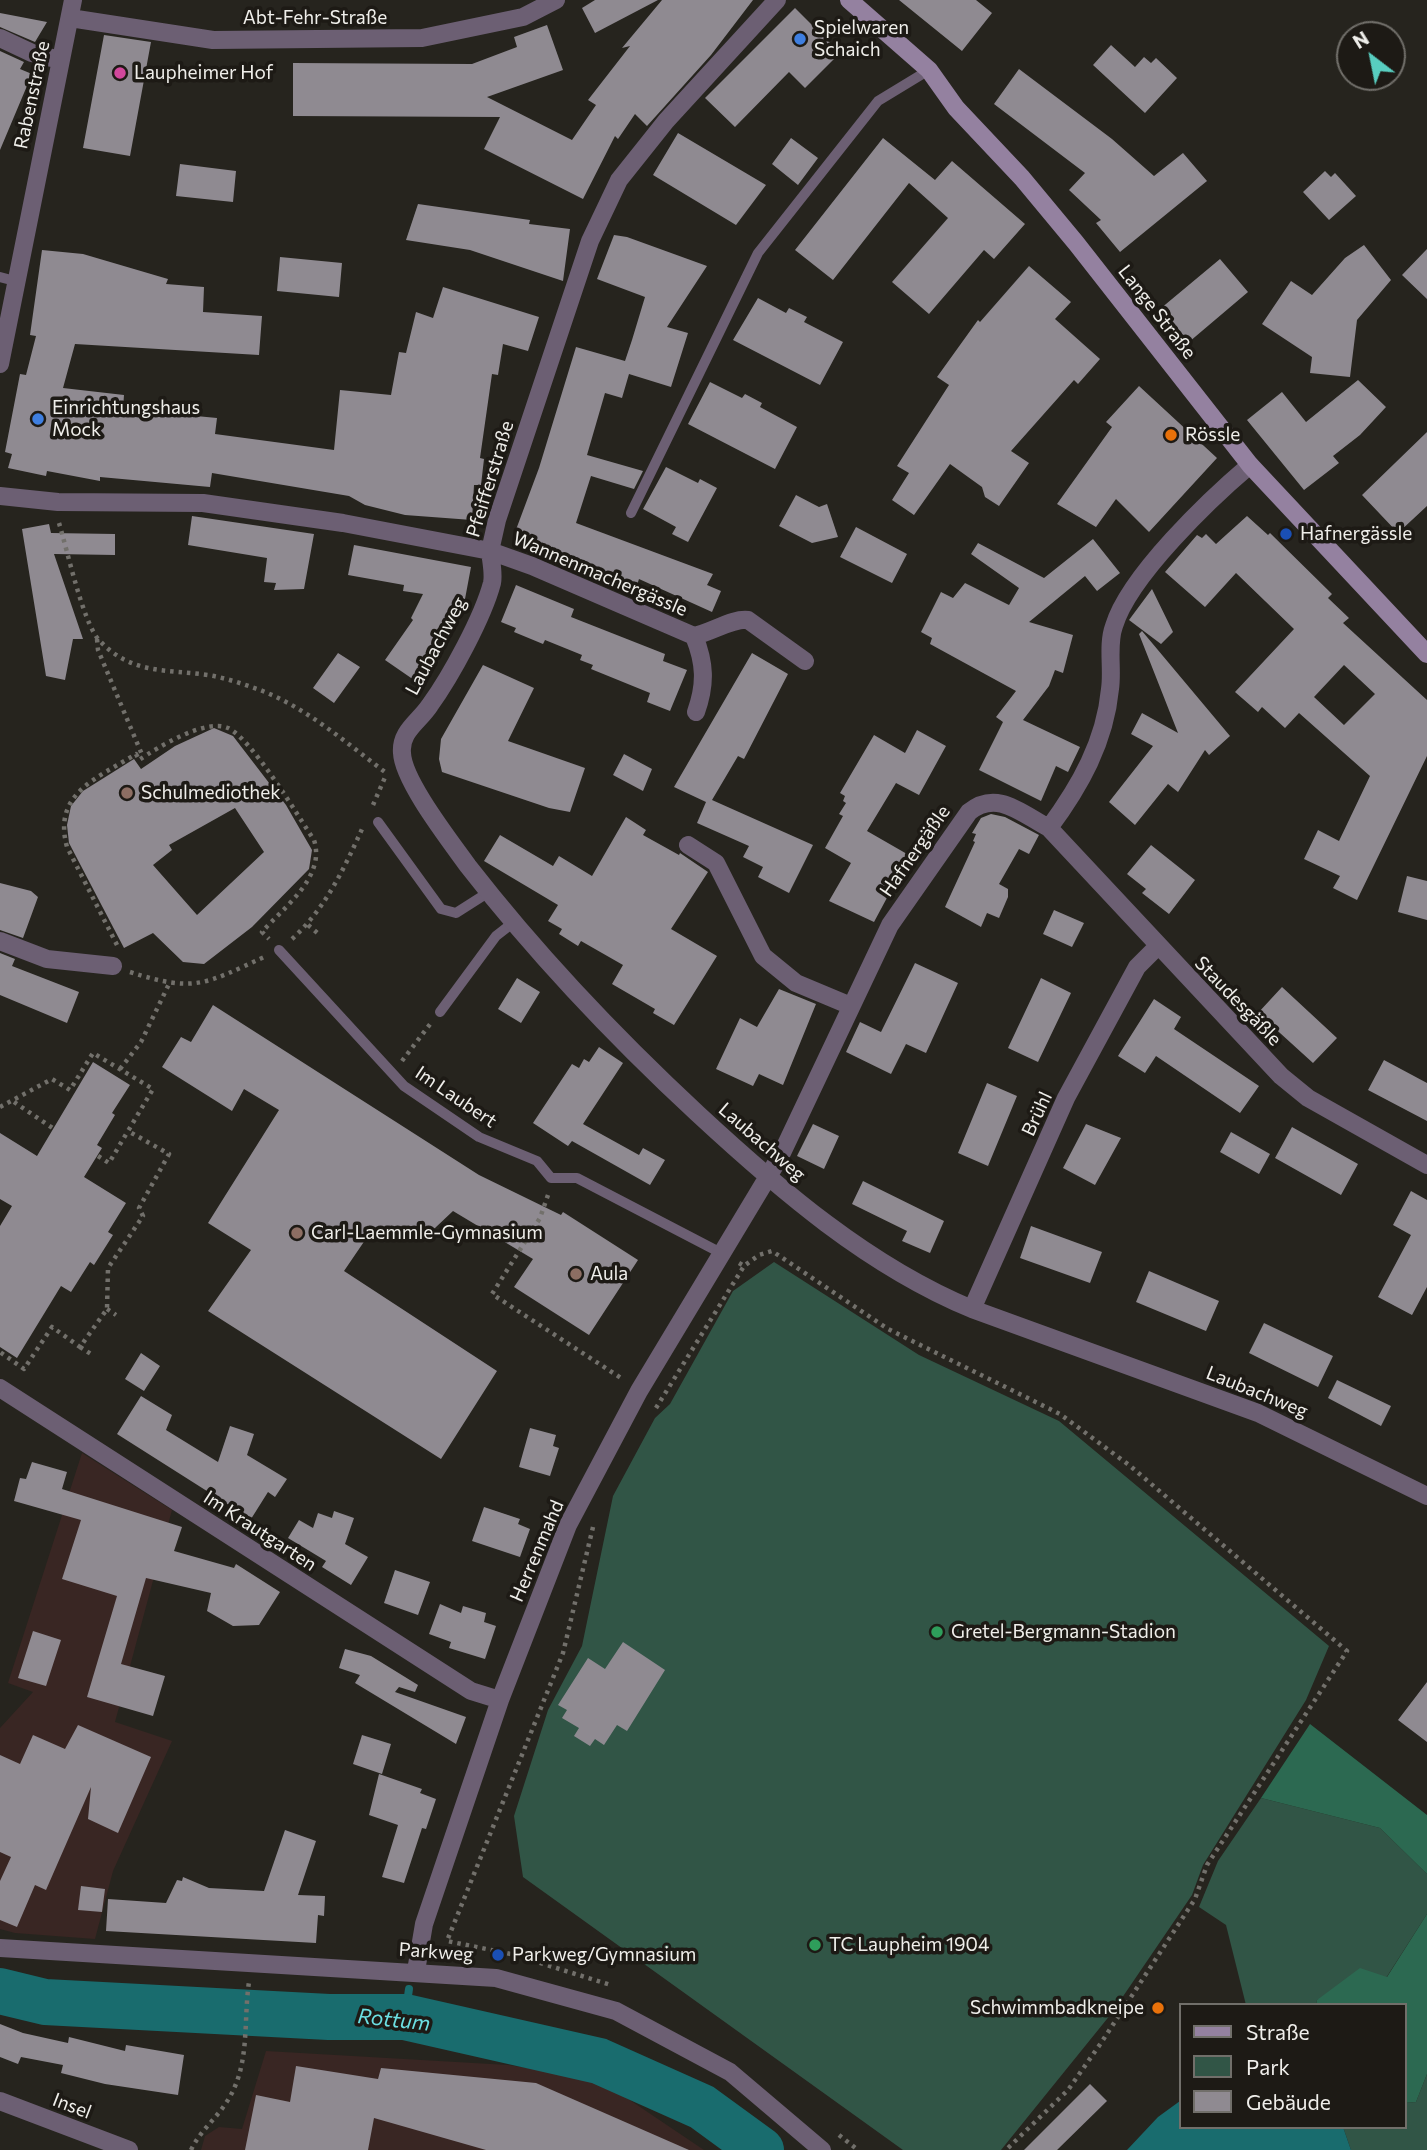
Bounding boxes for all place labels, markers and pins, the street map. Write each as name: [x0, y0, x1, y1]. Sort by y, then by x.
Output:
place label: Spielwaren Schaich: [814, 17, 909, 61]
marker: Spielwaren Schaich: [792, 31, 808, 47]
place label: Laupheimer Hof: [134, 62, 273, 84]
marker: Laupheimer Hof: [112, 65, 128, 81]
place label: Einrichtungshaus Mock: [52, 397, 200, 441]
marker: Einrichtungshaus Mock: [30, 411, 46, 427]
place label: Rössle: [1185, 424, 1240, 446]
marker: Rössle: [1163, 427, 1179, 443]
place label: Hafnergässle: [1300, 523, 1412, 545]
marker: Hafnergässle: [1278, 526, 1294, 542]
place label: Schulmediothek: [141, 782, 281, 804]
marker: Schulmediothek: [119, 785, 135, 801]
place label: Carl-Laemmle-Gymnasium: [311, 1222, 543, 1244]
marker: Carl-Laemmle-Gymnasium: [289, 1225, 305, 1241]
place label: Aula: [590, 1263, 628, 1285]
marker: Aula: [568, 1266, 584, 1282]
place label: Gretel-Bergmann-Stadion: [951, 1621, 1176, 1643]
marker: Gretel-Bergmann-Stadion: [929, 1624, 945, 1640]
place label: TC Laupheim 1904: [829, 1934, 989, 1956]
marker: TC Laupheim 1904: [807, 1937, 823, 1953]
place label: Parkweg/Gymnasium: [512, 1944, 696, 1966]
marker: Parkweg/Gymnasium: [490, 1947, 506, 1963]
place label: Schwimmbadkneipe: [970, 1997, 1144, 2019]
marker: Schwimmbadkneipe: [1150, 2000, 1166, 2016]

